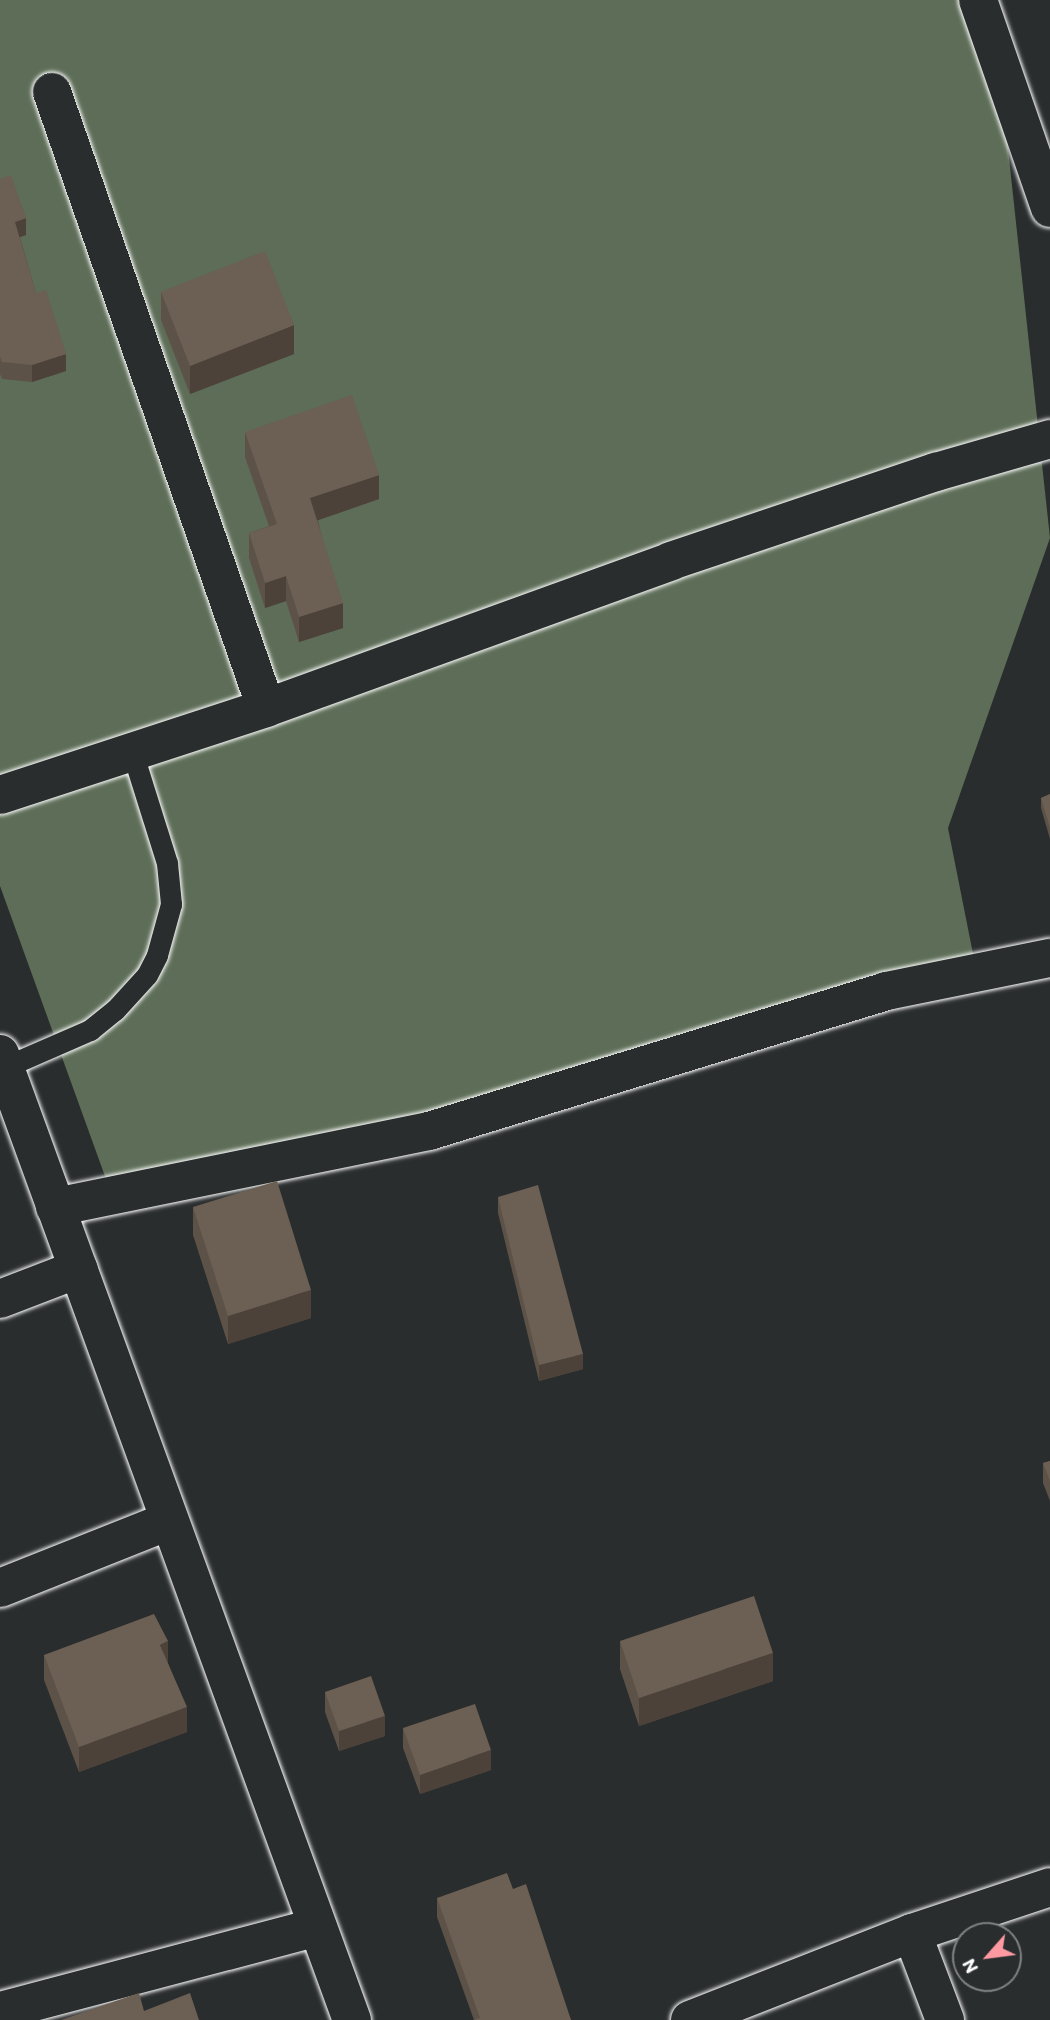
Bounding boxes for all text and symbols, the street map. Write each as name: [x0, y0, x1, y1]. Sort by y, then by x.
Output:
north arrow: [952, 1922, 1022, 1992]
text: N: [957, 1955, 983, 1977]

